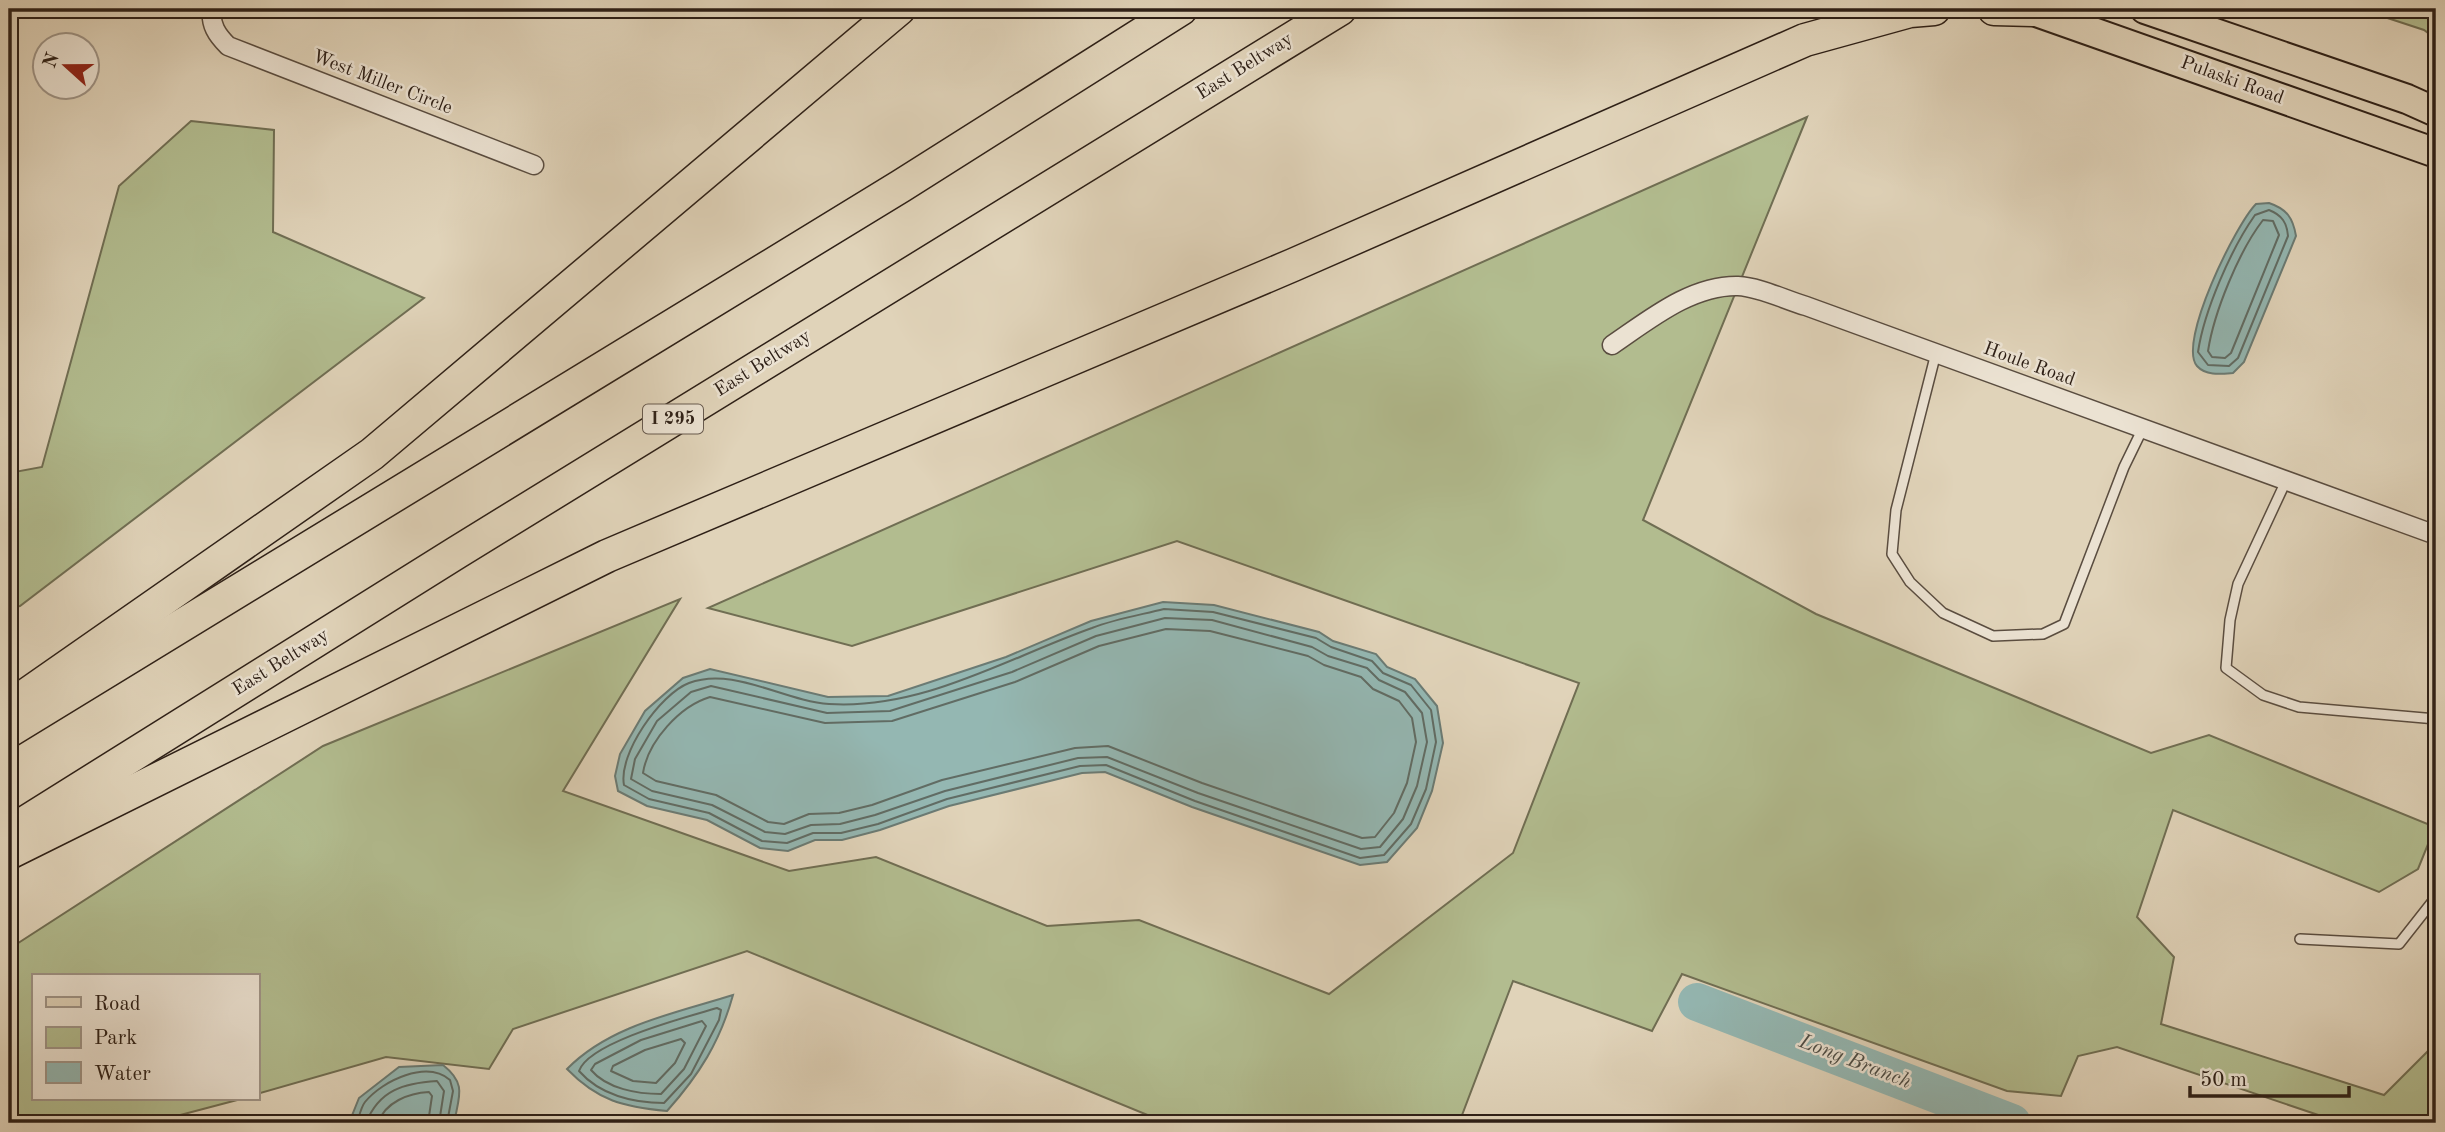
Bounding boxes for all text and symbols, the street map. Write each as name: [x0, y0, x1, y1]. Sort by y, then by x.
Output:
street label: East Beltway: [1193, 30, 1297, 104]
north arrow: [32, 32, 102, 102]
street label: West Miller Circle: [309, 48, 455, 118]
text: N: [41, 50, 64, 71]
street label: Pulaski Road: [2178, 54, 2286, 109]
street label: East Beltway: [711, 327, 815, 401]
street label: Houle Road: [1981, 340, 2077, 390]
road number: I 295: [643, 404, 703, 433]
street label: East Beltway: [229, 626, 333, 700]
legend: [32, 974, 259, 1100]
text: Road: [94, 994, 141, 1015]
text: Park: [94, 1028, 137, 1049]
water label: Long Branch: [1795, 1031, 1914, 1093]
scale bar: [2190, 1055, 2349, 1099]
text: Water: [94, 1064, 151, 1085]
text: 50 m: [2200, 1070, 2247, 1091]

